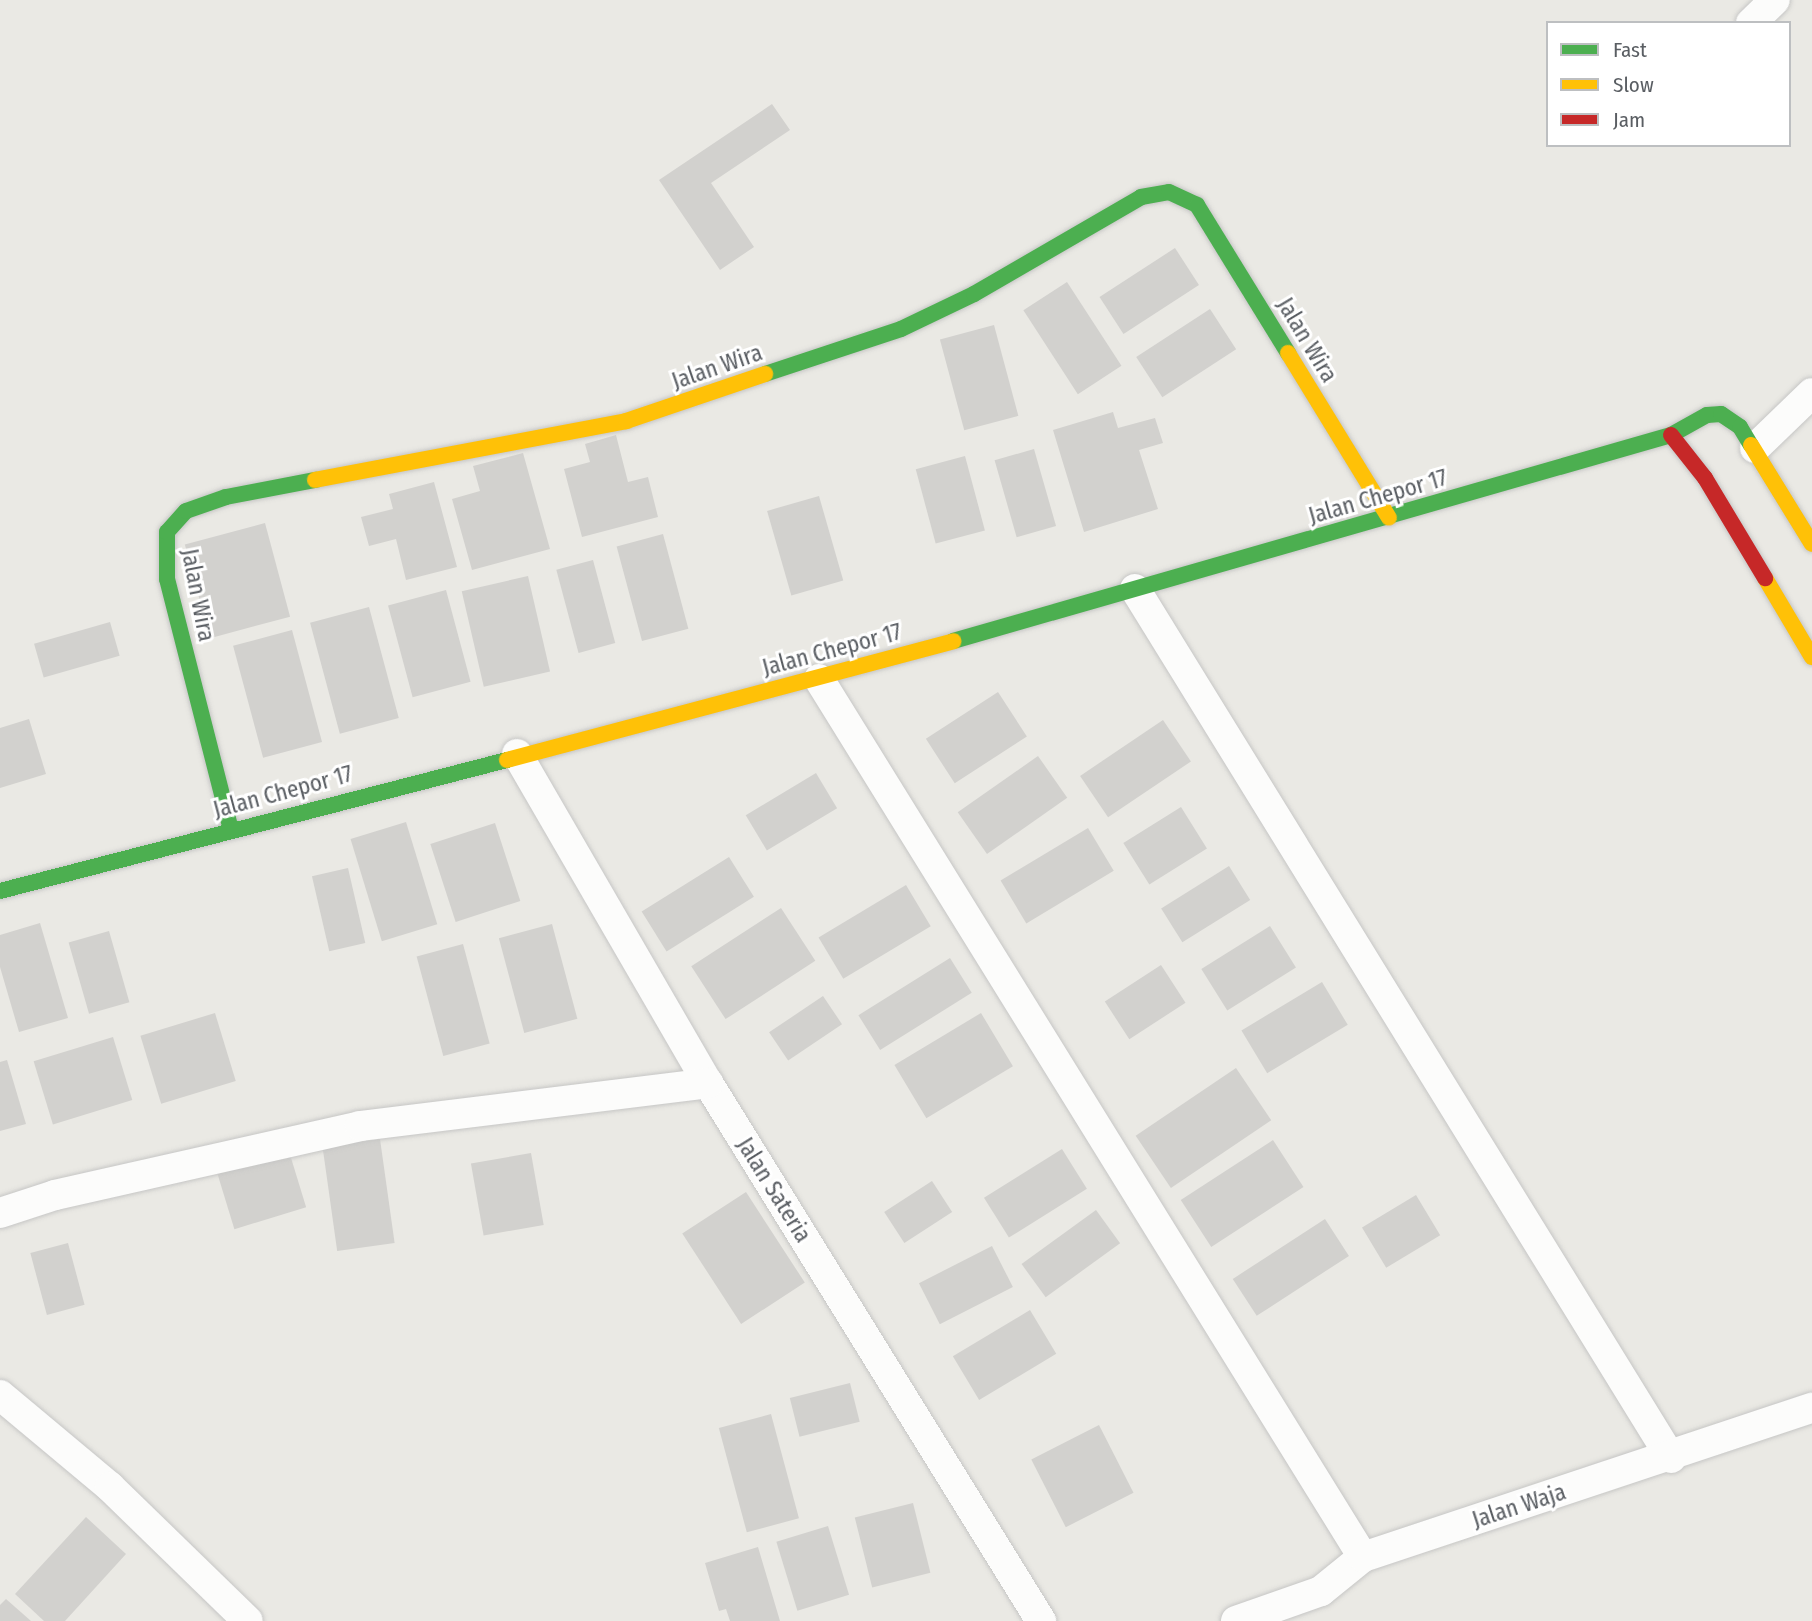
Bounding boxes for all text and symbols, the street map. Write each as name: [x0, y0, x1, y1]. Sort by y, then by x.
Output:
legend: [1546, 21, 1791, 147]
text: Fast: [1613, 37, 1647, 63]
text: Slow: [1613, 72, 1654, 98]
text: Jam: [1613, 107, 1645, 133]
street label: Jalan Wira: [1271, 293, 1343, 387]
street label: Jalan Wira: [668, 339, 766, 395]
street label: Jalan Chepor 17: [1305, 464, 1451, 530]
street label: Jalan Wira: [176, 546, 220, 644]
street label: Jalan Chepor 17: [759, 618, 905, 682]
street label: Jalan Chepor 17: [210, 760, 356, 824]
street label: Jalan Sateria: [731, 1132, 817, 1248]
street label: Jalan Waja: [1469, 1478, 1569, 1534]

